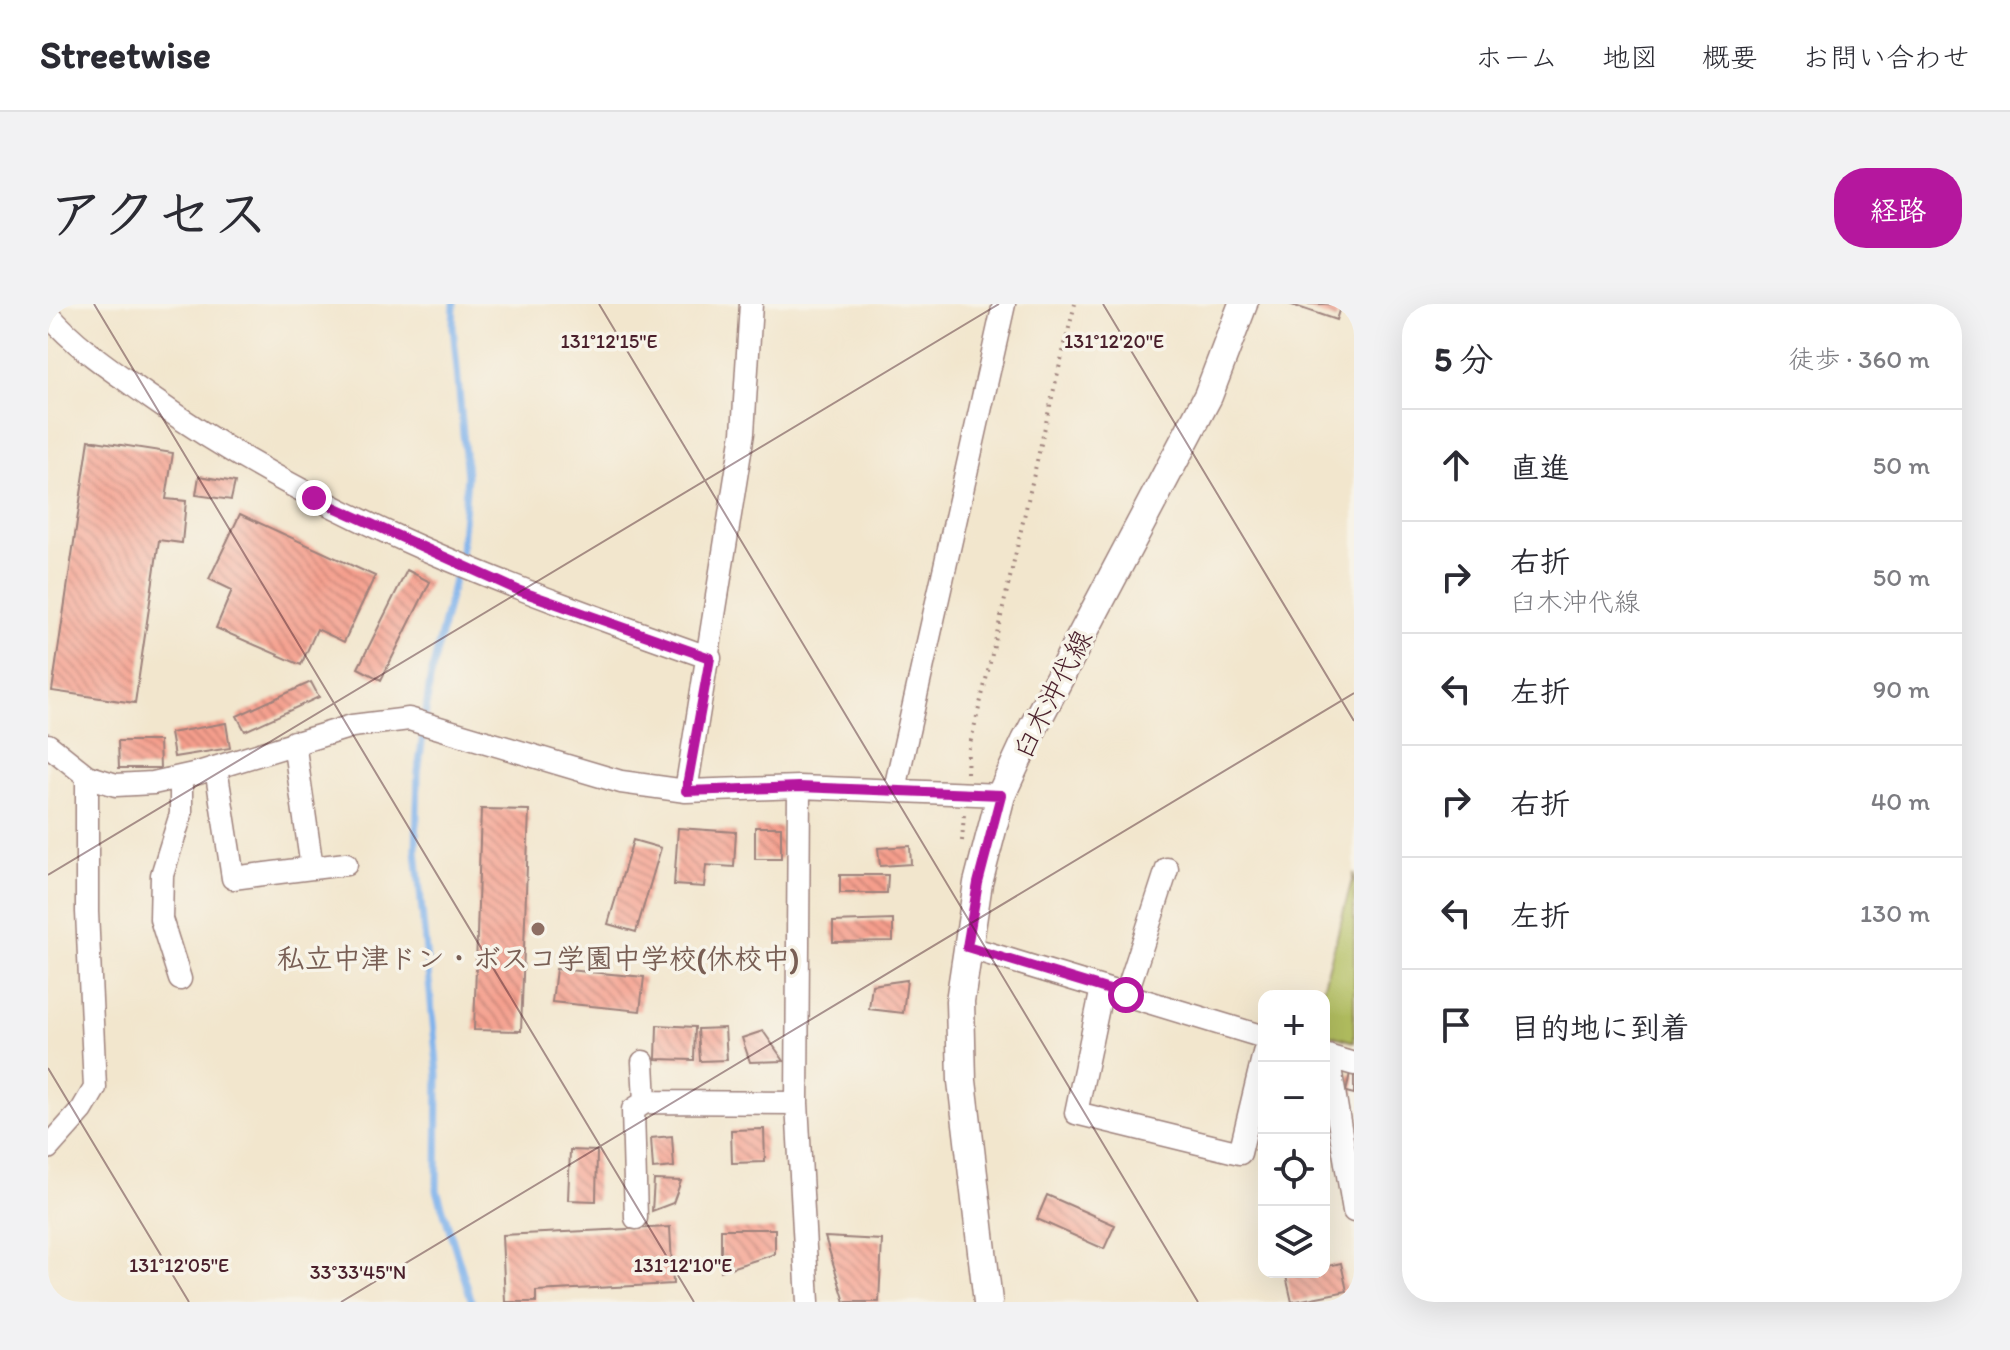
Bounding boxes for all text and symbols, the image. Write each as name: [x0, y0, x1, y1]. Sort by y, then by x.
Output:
text: Streetwise: [40, 32, 211, 78]
text: ホーム: [1475, 40, 1558, 74]
text: 地図: [1602, 40, 1658, 74]
text: 概要: [1702, 40, 1758, 74]
text: お問い合わせ: [1802, 40, 1970, 74]
button: 経路: [1834, 168, 1962, 248]
text: アクセス: [48, 180, 269, 247]
text: 131°12'15"E: [561, 329, 658, 353]
text: 131°12'20"E: [1064, 329, 1164, 353]
text: 5 分: [1434, 339, 1494, 380]
text: 徒歩 · 360 m: [1788, 343, 1930, 375]
icon: ahead: [1434, 443, 1478, 487]
text: 直進: [1510, 449, 1570, 486]
text: 50 m: [1873, 449, 1930, 481]
route end: [296, 480, 332, 516]
text: 右折: [1510, 543, 1570, 580]
icon: right: [1434, 555, 1478, 599]
text: 50 m: [1873, 561, 1930, 593]
text: 臼木沖代線: [1510, 586, 1640, 618]
street label: 臼木沖代線: [1005, 624, 1099, 764]
icon: left: [1434, 667, 1478, 711]
text: 左折: [1510, 673, 1570, 710]
text: 90 m: [1873, 673, 1930, 705]
icon: right: [1434, 779, 1478, 823]
text: 右折: [1510, 785, 1570, 822]
text: 40 m: [1871, 785, 1930, 817]
icon: left: [1434, 891, 1478, 935]
text: 左折: [1510, 897, 1570, 934]
text: 130 m: [1860, 897, 1930, 929]
marker: 私立中津ドン・ボスコ学園中学校(休校中): [529, 920, 547, 938]
place label: 私立中津ドン・ボスコ学園中学校(休校中): [277, 941, 799, 975]
route start: [1108, 977, 1144, 1013]
map controls: [1258, 990, 1330, 1278]
button: +: [1258, 990, 1330, 1062]
icon: arrive: [1434, 1003, 1478, 1047]
text: 目的地に到着: [1510, 1009, 1690, 1046]
button: −: [1258, 1062, 1330, 1134]
button: locate: [1258, 1134, 1330, 1206]
button: layers: [1258, 1206, 1330, 1278]
text: 131°12'05"E: [129, 1253, 229, 1277]
text: 131°12'10"E: [634, 1253, 732, 1277]
text: 33°33'45"N: [310, 1260, 406, 1284]

